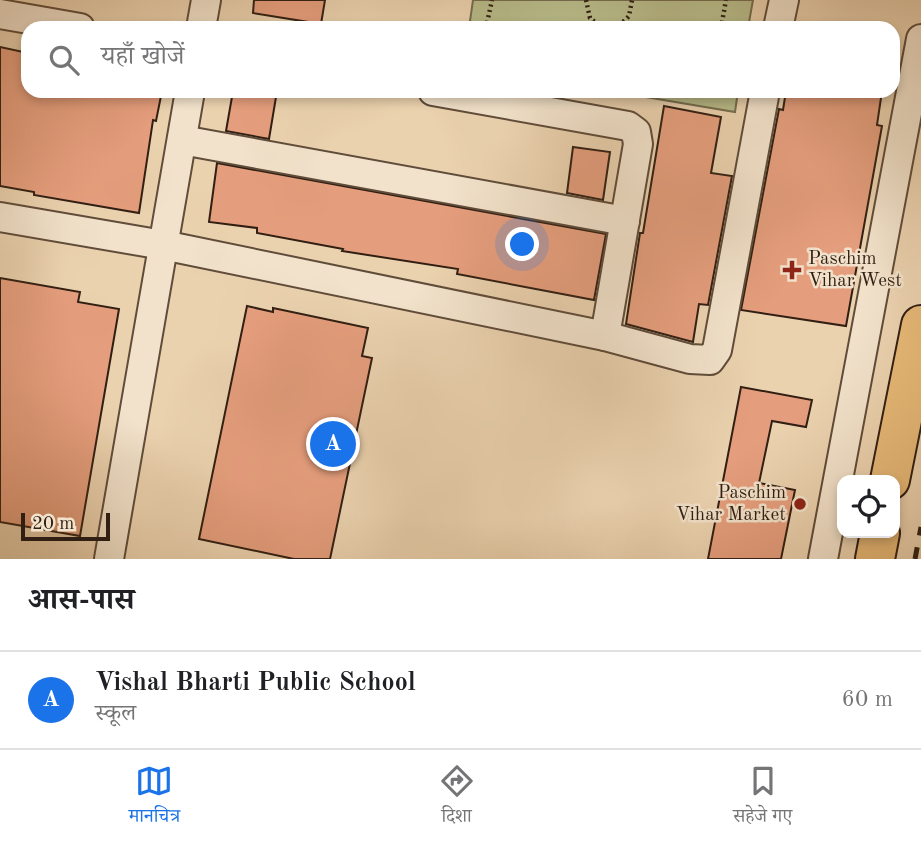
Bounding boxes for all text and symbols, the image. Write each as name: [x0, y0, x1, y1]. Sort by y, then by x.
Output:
search box: [21, 21, 900, 98]
icon: search: [45, 41, 83, 79]
text: यहाँ खोजें: [101, 44, 184, 70]
your location: [505, 227, 539, 261]
place label: Paschim Vihar West: [808, 250, 902, 291]
marker: Paschim Vihar West: [782, 260, 802, 280]
pin: A: [310, 418, 356, 470]
map controls: [837, 475, 900, 538]
button: locate: [837, 475, 900, 538]
place label: Paschim Vihar Market: [676, 484, 786, 525]
marker: Paschim Vihar Market: [792, 496, 808, 512]
scale bar: [21, 510, 110, 542]
text: 20 m: [32, 515, 74, 534]
text: आस-पास: [28, 586, 135, 616]
text: Vishal Bharti Public School: [95, 670, 416, 696]
text: A: [42, 688, 60, 711]
text: 60 m: [842, 688, 893, 711]
text: स्कूल: [95, 702, 136, 725]
tab: मानचित्र: [129, 762, 180, 834]
tab: दिशा: [438, 762, 476, 834]
tab: सहेजे गए: [733, 762, 792, 834]

